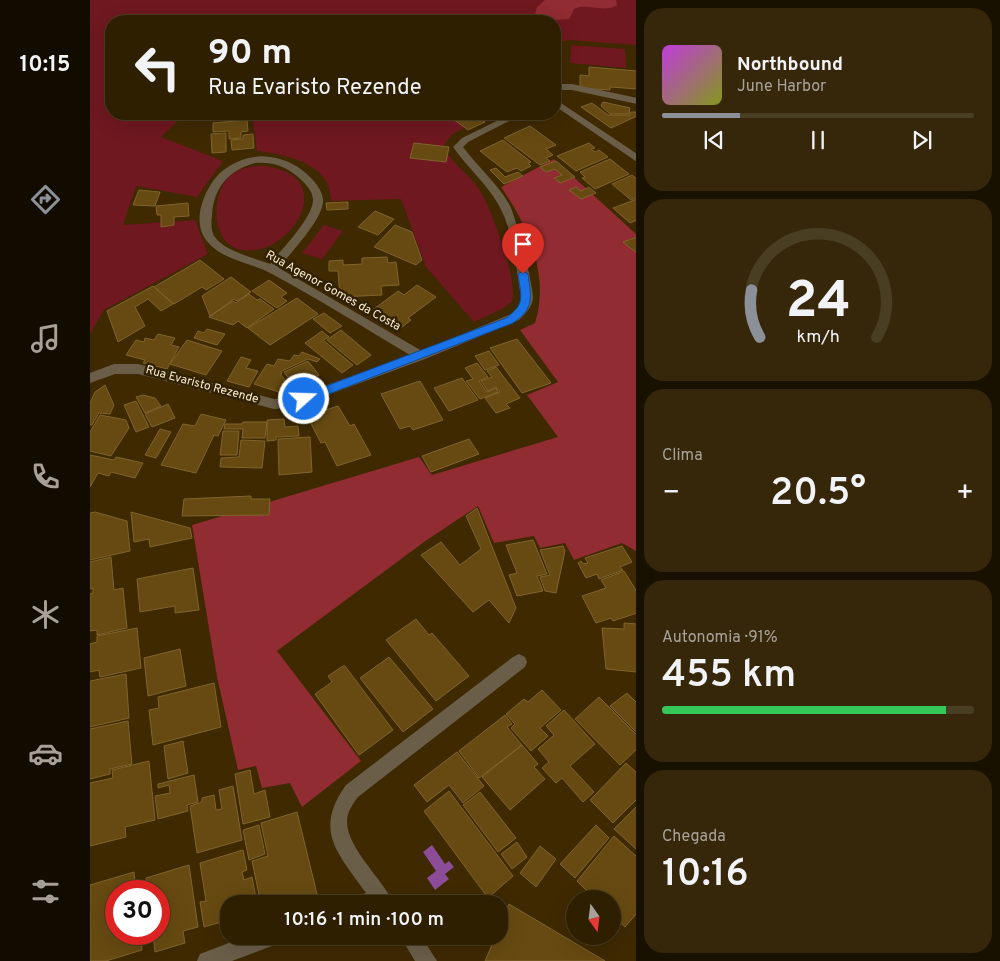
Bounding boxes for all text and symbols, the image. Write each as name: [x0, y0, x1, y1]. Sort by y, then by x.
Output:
text: 90 m: [208, 32, 292, 76]
icon: left: [125, 35, 190, 100]
text: 10:15: [20, 52, 70, 79]
text: Northbound: [737, 53, 843, 77]
text: Rua Evaristo Rezende: [208, 75, 422, 102]
text: June Harbor: [737, 77, 826, 97]
icon: previous: [700, 126, 728, 154]
icon: pause: [804, 126, 832, 154]
icon: next: [908, 126, 936, 154]
icon: directions: [28, 182, 63, 217]
pin: [502, 223, 544, 274]
icon: arrive: [509, 230, 537, 258]
street label: Rua Agenor Gomes da Costa: [263, 247, 403, 335]
text: 24: [785, 270, 851, 336]
icon: music: [28, 321, 63, 356]
text: km/h: [796, 326, 840, 349]
street label: Rua Evaristo Rezende: [144, 362, 260, 408]
position arrow: [277, 372, 329, 424]
text: Clima: [662, 446, 703, 466]
icon: phone: [28, 459, 63, 494]
text: 20.5°: [770, 470, 866, 519]
text: −: [662, 476, 680, 512]
text: +: [956, 476, 974, 512]
icon: climate: [28, 597, 63, 632]
text: Autonomia · 91%: [662, 628, 778, 648]
text: 455 km: [662, 652, 796, 701]
icon: car: [28, 736, 63, 771]
text: Chegada: [662, 827, 726, 847]
text: 10:16: [662, 851, 749, 900]
icon: filters: [28, 874, 63, 909]
speed limit sign: 30: [105, 880, 170, 945]
north arrow: [566, 890, 621, 945]
map controls: [566, 890, 621, 945]
text: 10:16 · 1 min · 100 m: [284, 908, 444, 932]

